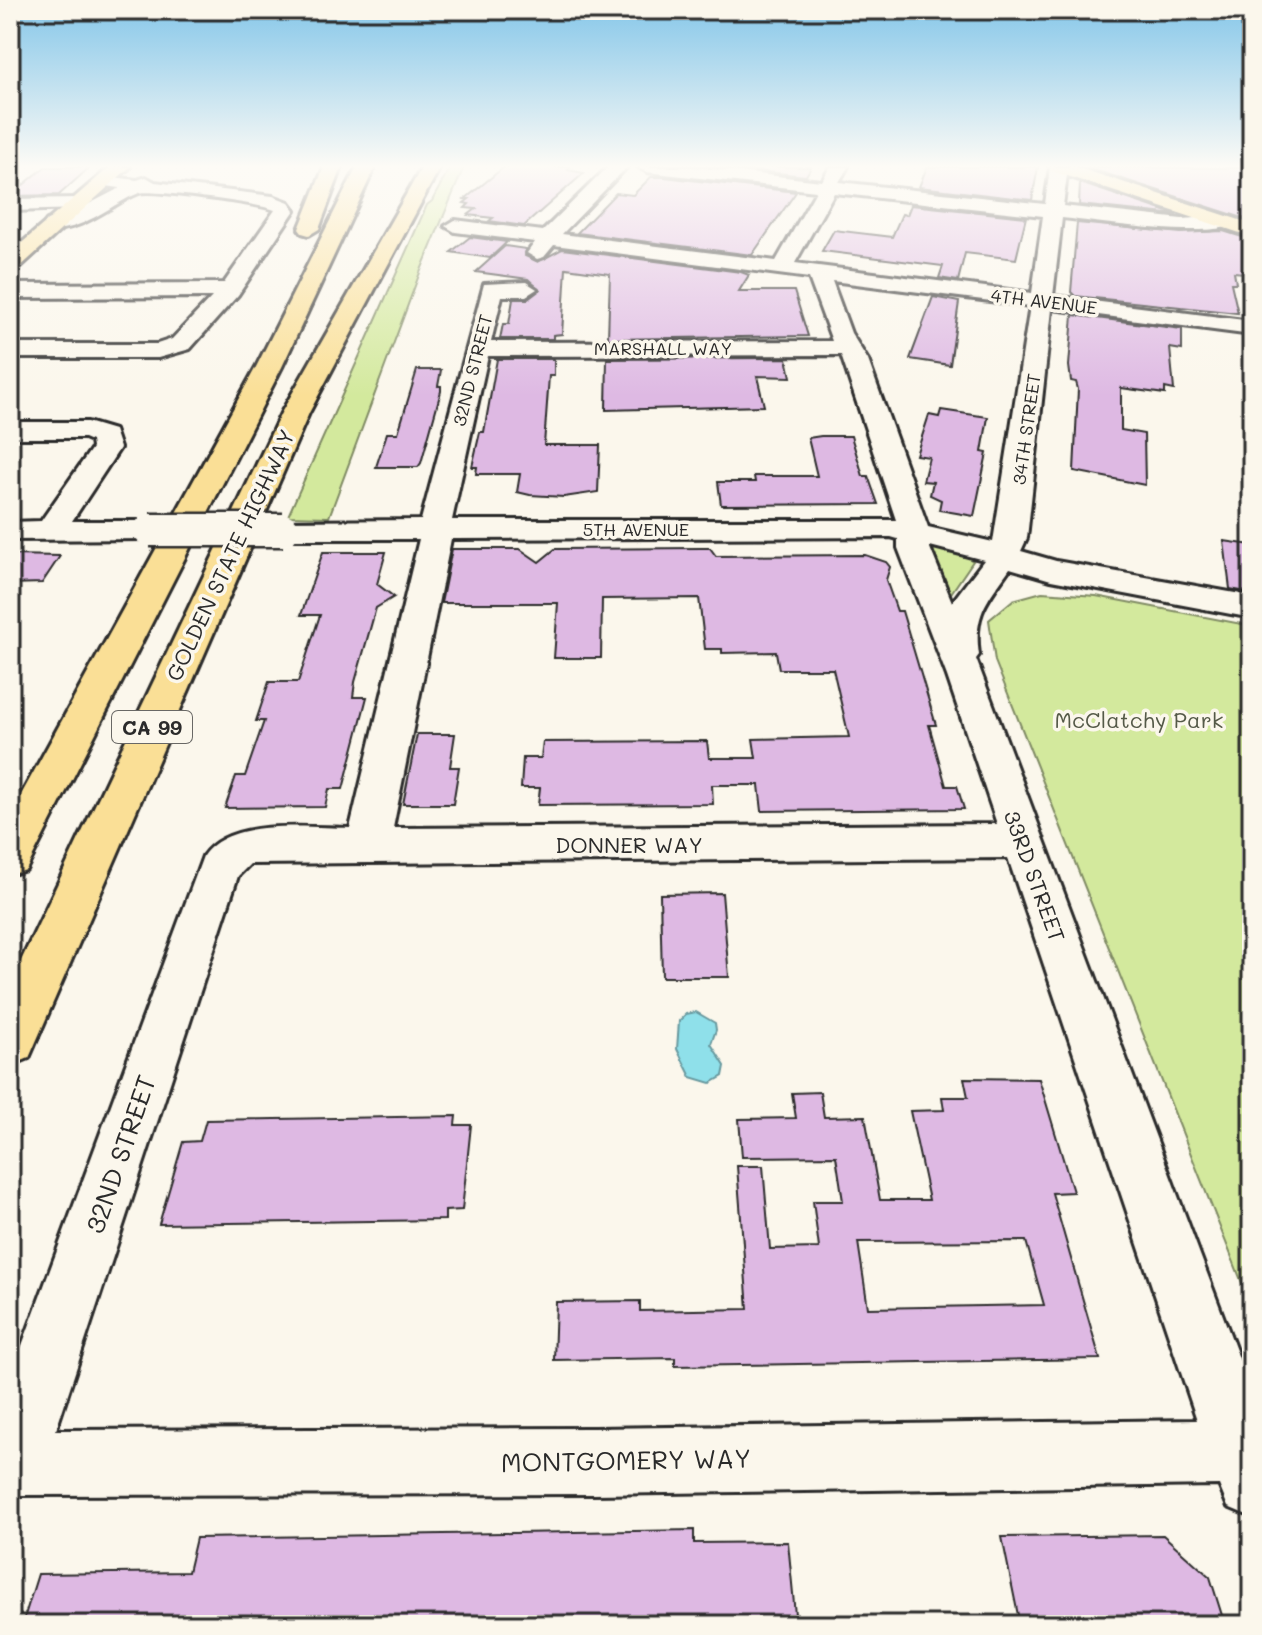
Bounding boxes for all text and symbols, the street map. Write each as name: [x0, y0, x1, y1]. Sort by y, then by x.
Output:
street label: 4TH AVENUE: [990, 283, 1098, 319]
street label: 32ND STREET: [447, 312, 497, 428]
street label: MARSHALL WAY: [594, 336, 732, 360]
street label: 34TH STREET: [1006, 372, 1046, 486]
street label: GOLDEN STATE HIGHWAY: [159, 425, 301, 685]
street label: 5TH AVENUE: [583, 517, 689, 541]
park label: McClatchy Park: [1055, 705, 1223, 734]
road number: CA 99: [112, 711, 192, 743]
street label: 33RD STREET: [998, 806, 1072, 946]
street label: DONNER WAY: [555, 830, 703, 859]
street label: 32ND STREET: [77, 1070, 163, 1238]
street label: MONTGOMERY WAY: [501, 1441, 751, 1479]

